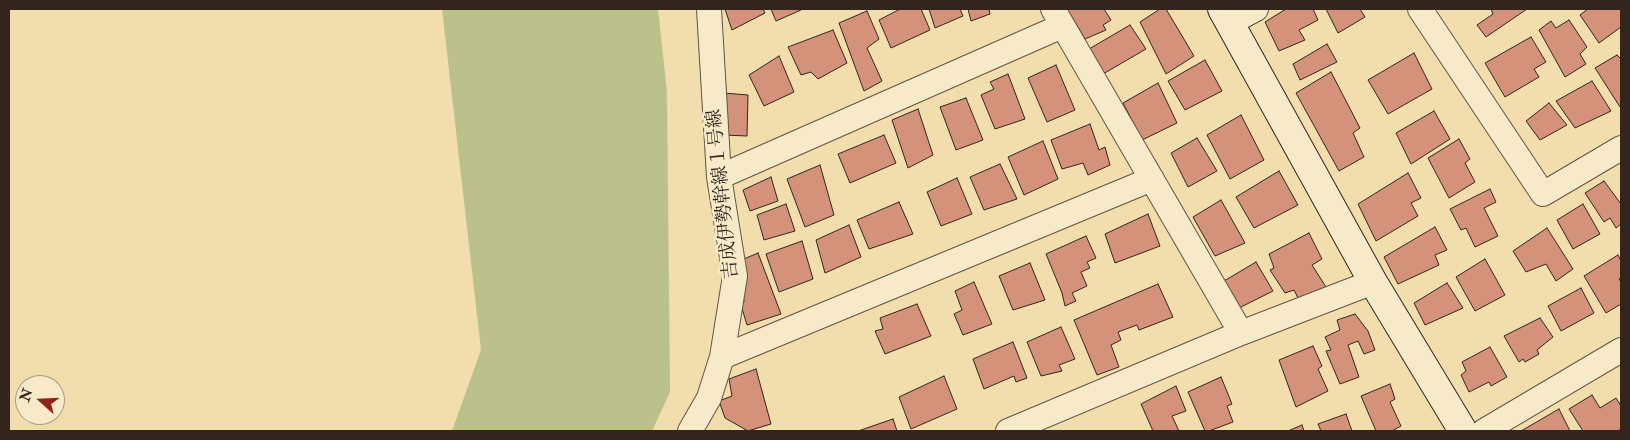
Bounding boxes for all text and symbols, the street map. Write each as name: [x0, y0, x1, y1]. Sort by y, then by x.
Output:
street label: 吉成伊勢幹線１号線: [704, 108, 744, 280]
north arrow: [15, 375, 65, 425]
text: N: [16, 386, 37, 404]

